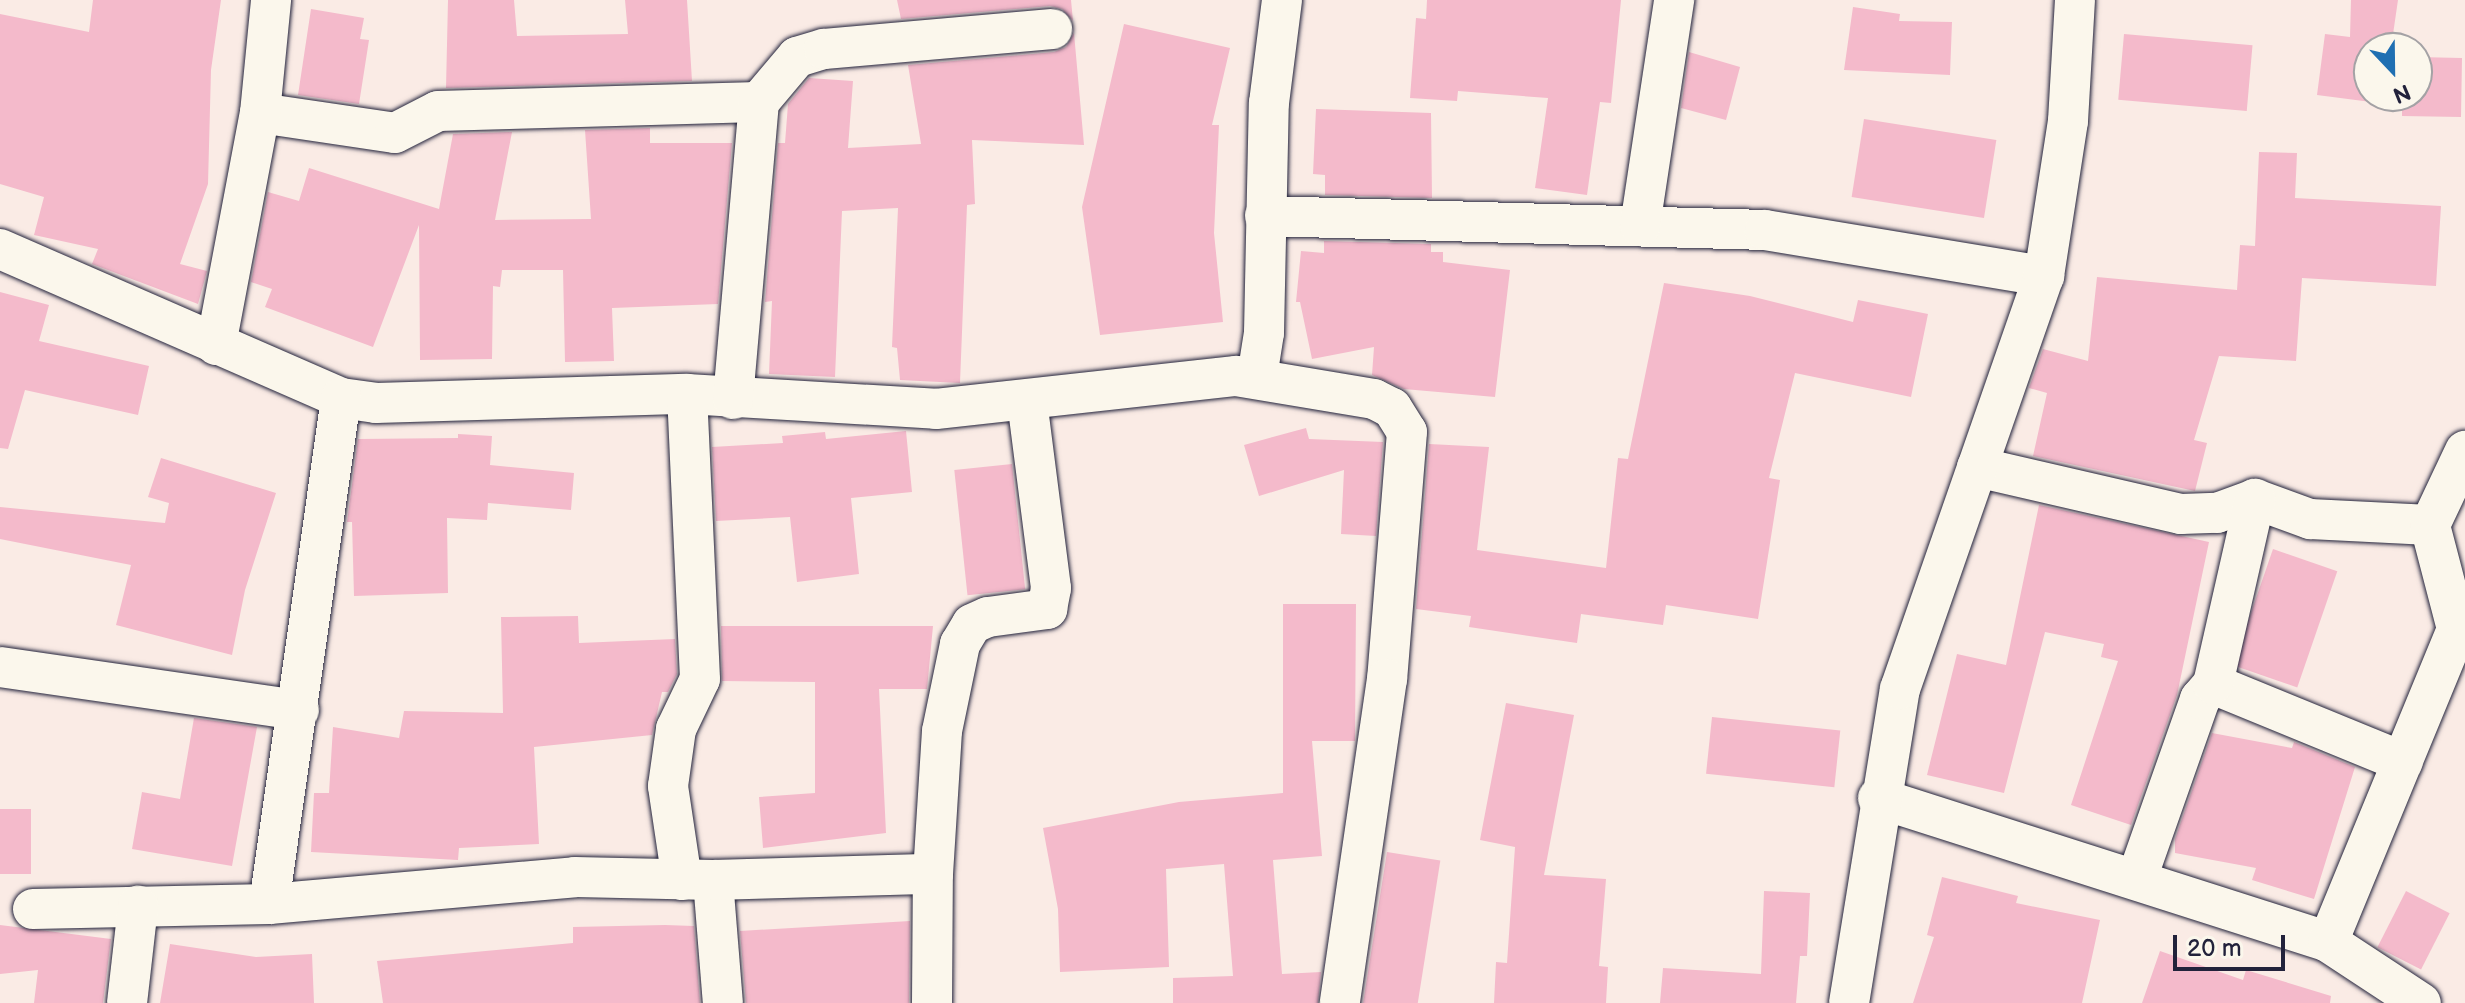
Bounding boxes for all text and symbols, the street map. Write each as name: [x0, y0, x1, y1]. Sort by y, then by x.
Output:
north arrow: [2353, 32, 2433, 112]
text: N: [2389, 77, 2414, 108]
scale bar: [2177, 919, 2289, 969]
text: 20 m: [2187, 934, 2242, 963]

